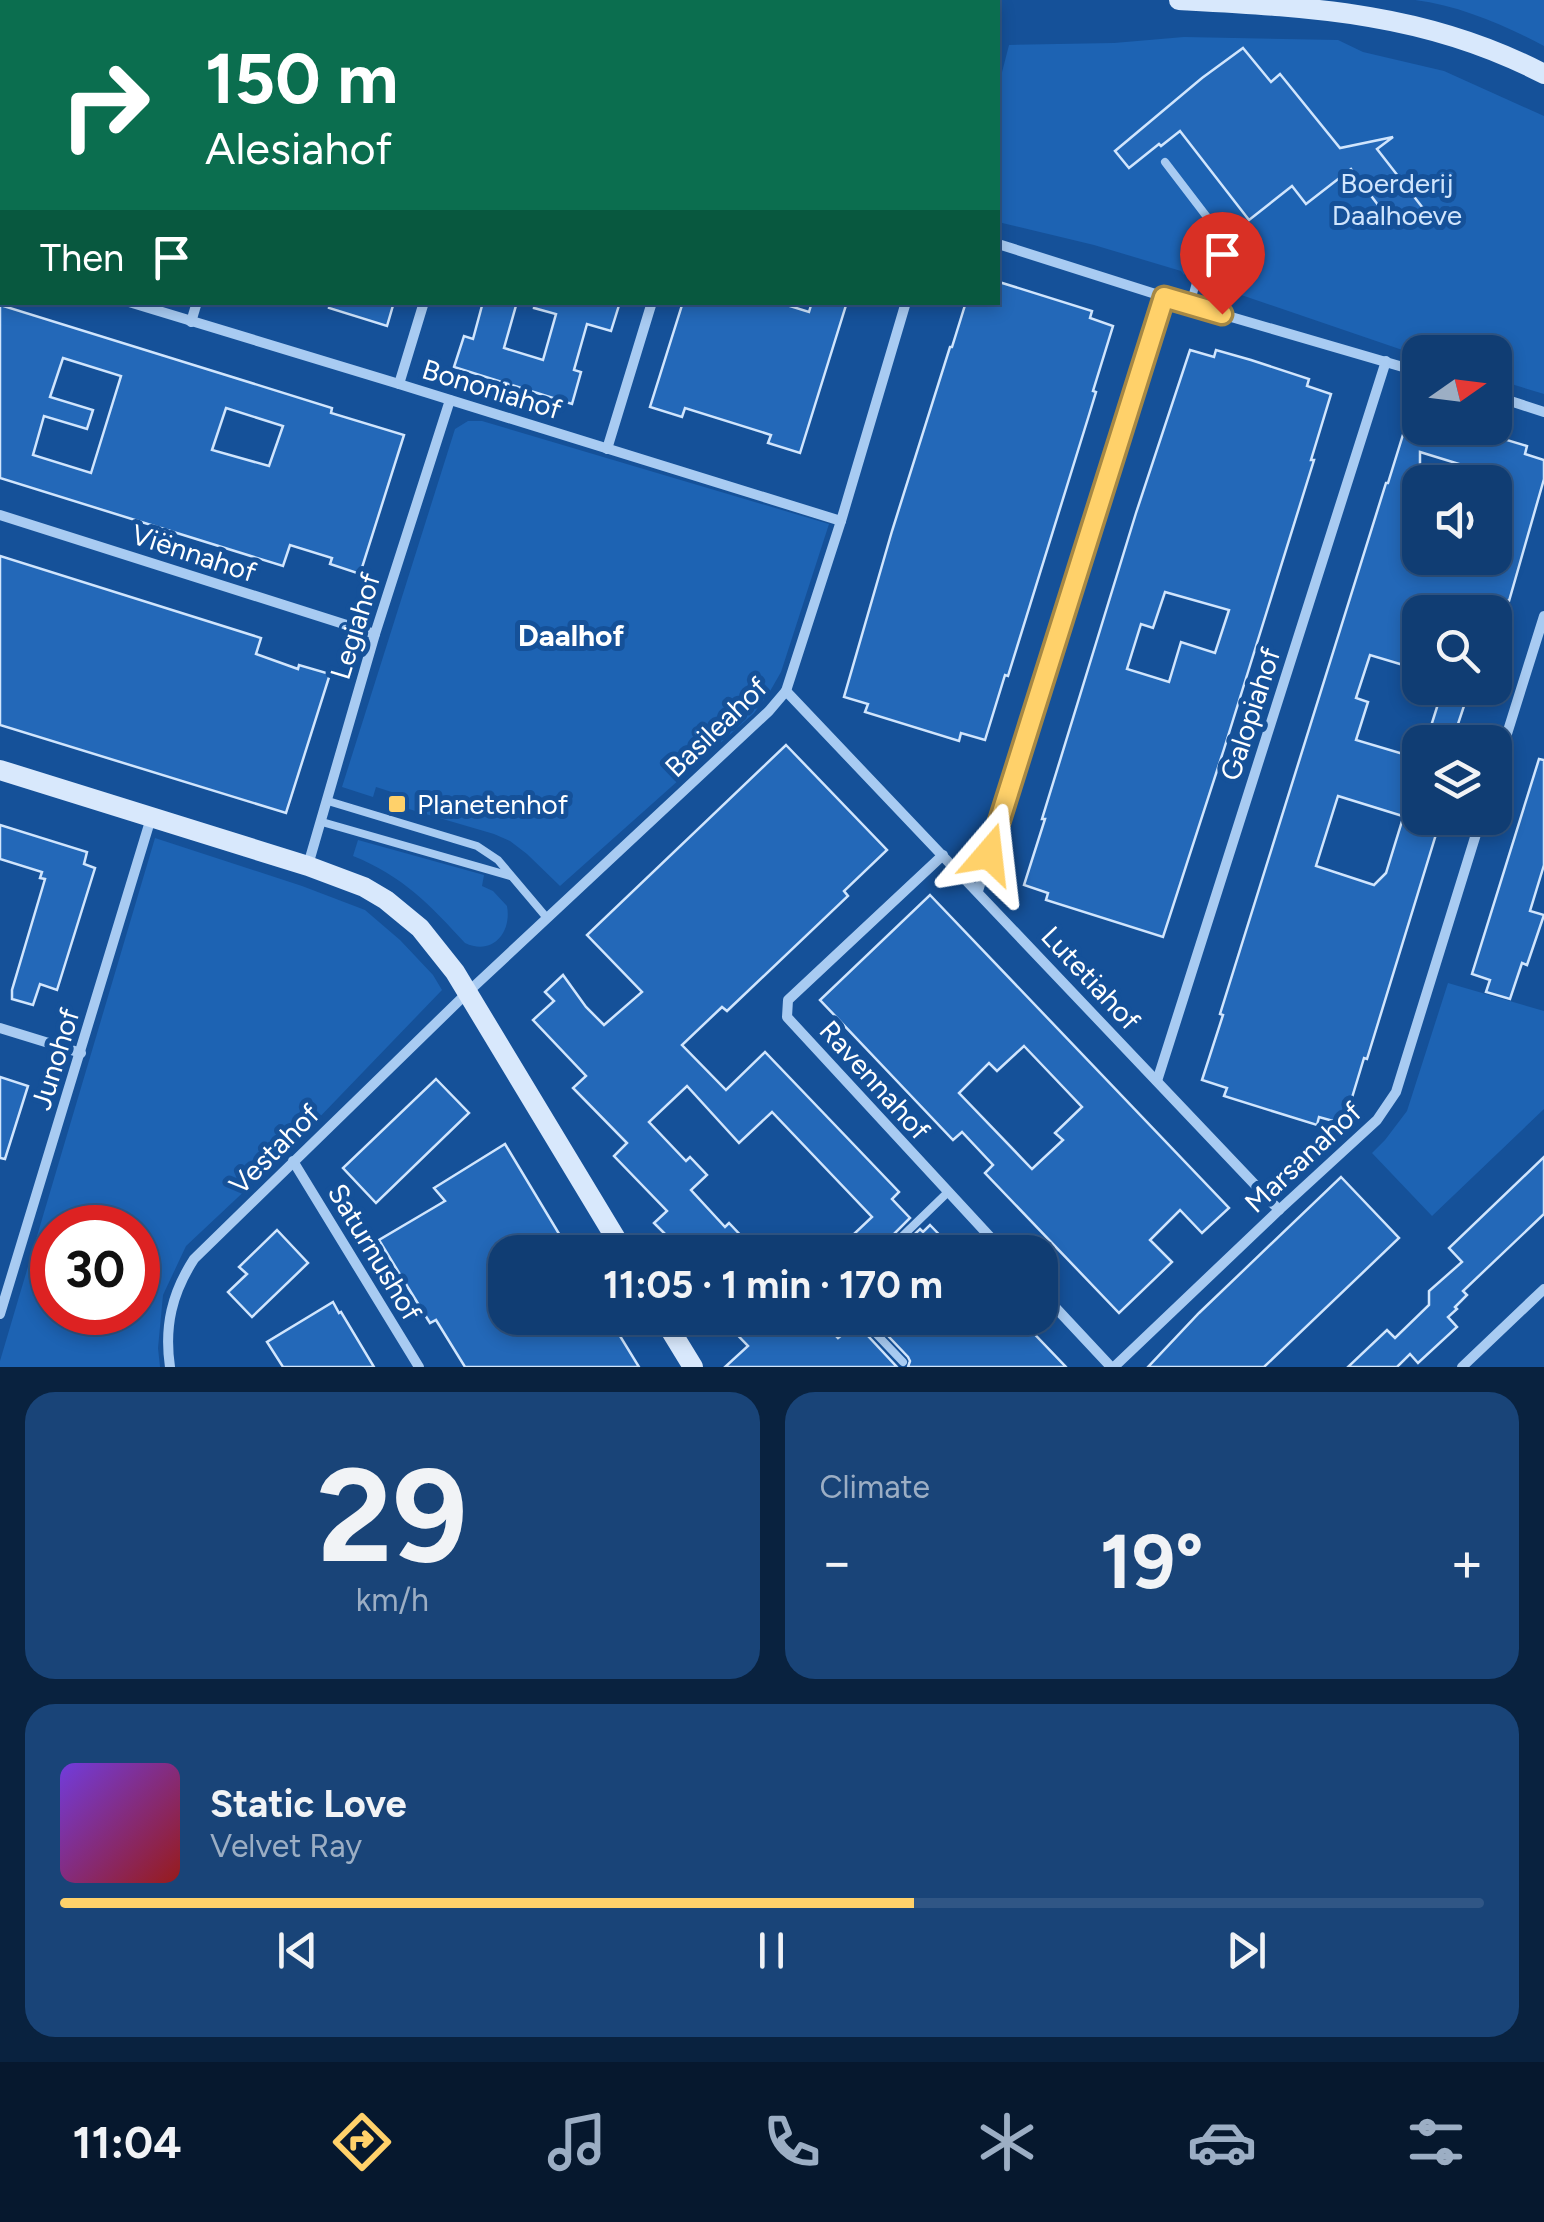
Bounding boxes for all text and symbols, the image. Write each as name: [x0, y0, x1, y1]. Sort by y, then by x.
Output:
text: 150 m: [205, 36, 398, 121]
icon: right: [40, 40, 170, 170]
text: Alesiahof: [205, 121, 392, 175]
park label: Boerderij Daalhoeve: [1332, 166, 1462, 232]
pin: [1180, 212, 1265, 315]
icon: arrive: [1195, 227, 1250, 282]
icon: arrive: [144, 230, 199, 285]
text: Then: [40, 235, 124, 281]
north arrow: [1402, 335, 1512, 445]
map controls: [1402, 335, 1512, 835]
street label: Bononiahof: [418, 352, 566, 426]
button: sound: [1402, 465, 1512, 575]
street label: Viënnahof: [127, 517, 261, 589]
street label: Legiahof: [323, 568, 387, 683]
button: search: [1402, 595, 1512, 705]
district label: Daalhof: [518, 617, 625, 654]
street label: Galopiahof: [1213, 643, 1288, 785]
street label: Basileahof: [658, 670, 775, 784]
button: layers: [1402, 725, 1512, 835]
place label: Planetenhof: [417, 787, 569, 821]
marker: Planetenhof: [386, 793, 408, 815]
position arrow: [937, 802, 1041, 906]
street label: Lutetiahof: [1034, 919, 1148, 1037]
street label: Junohof: [24, 1004, 87, 1114]
street label: Ravennahof: [813, 1013, 938, 1147]
street label: Marsanahof: [1238, 1094, 1369, 1220]
street label: Vestahof: [222, 1096, 327, 1201]
street label: Saturnushof: [321, 1177, 429, 1327]
speed limit sign: 30: [30, 1205, 160, 1335]
text: 11:05 · 1 min · 170 m: [603, 1262, 943, 1308]
text: 29: [317, 1438, 468, 1594]
text: Climate: [820, 1468, 930, 1506]
text: 19°: [1100, 1517, 1204, 1607]
text: −: [820, 1529, 854, 1595]
text: +: [1450, 1529, 1484, 1595]
text: km/h: [356, 1581, 429, 1619]
text: Static Love: [210, 1781, 407, 1827]
text: Velvet Ray: [210, 1827, 362, 1865]
icon: previous: [270, 1923, 325, 1978]
icon: pause: [744, 1923, 799, 1978]
icon: next: [1219, 1923, 1274, 1978]
icon: directions: [327, 2107, 397, 2177]
icon: music: [542, 2107, 612, 2177]
icon: phone: [757, 2107, 827, 2177]
icon: climate: [972, 2107, 1042, 2177]
icon: car: [1187, 2107, 1257, 2177]
icon: filters: [1401, 2107, 1471, 2177]
text: 11:04: [72, 2115, 182, 2169]

